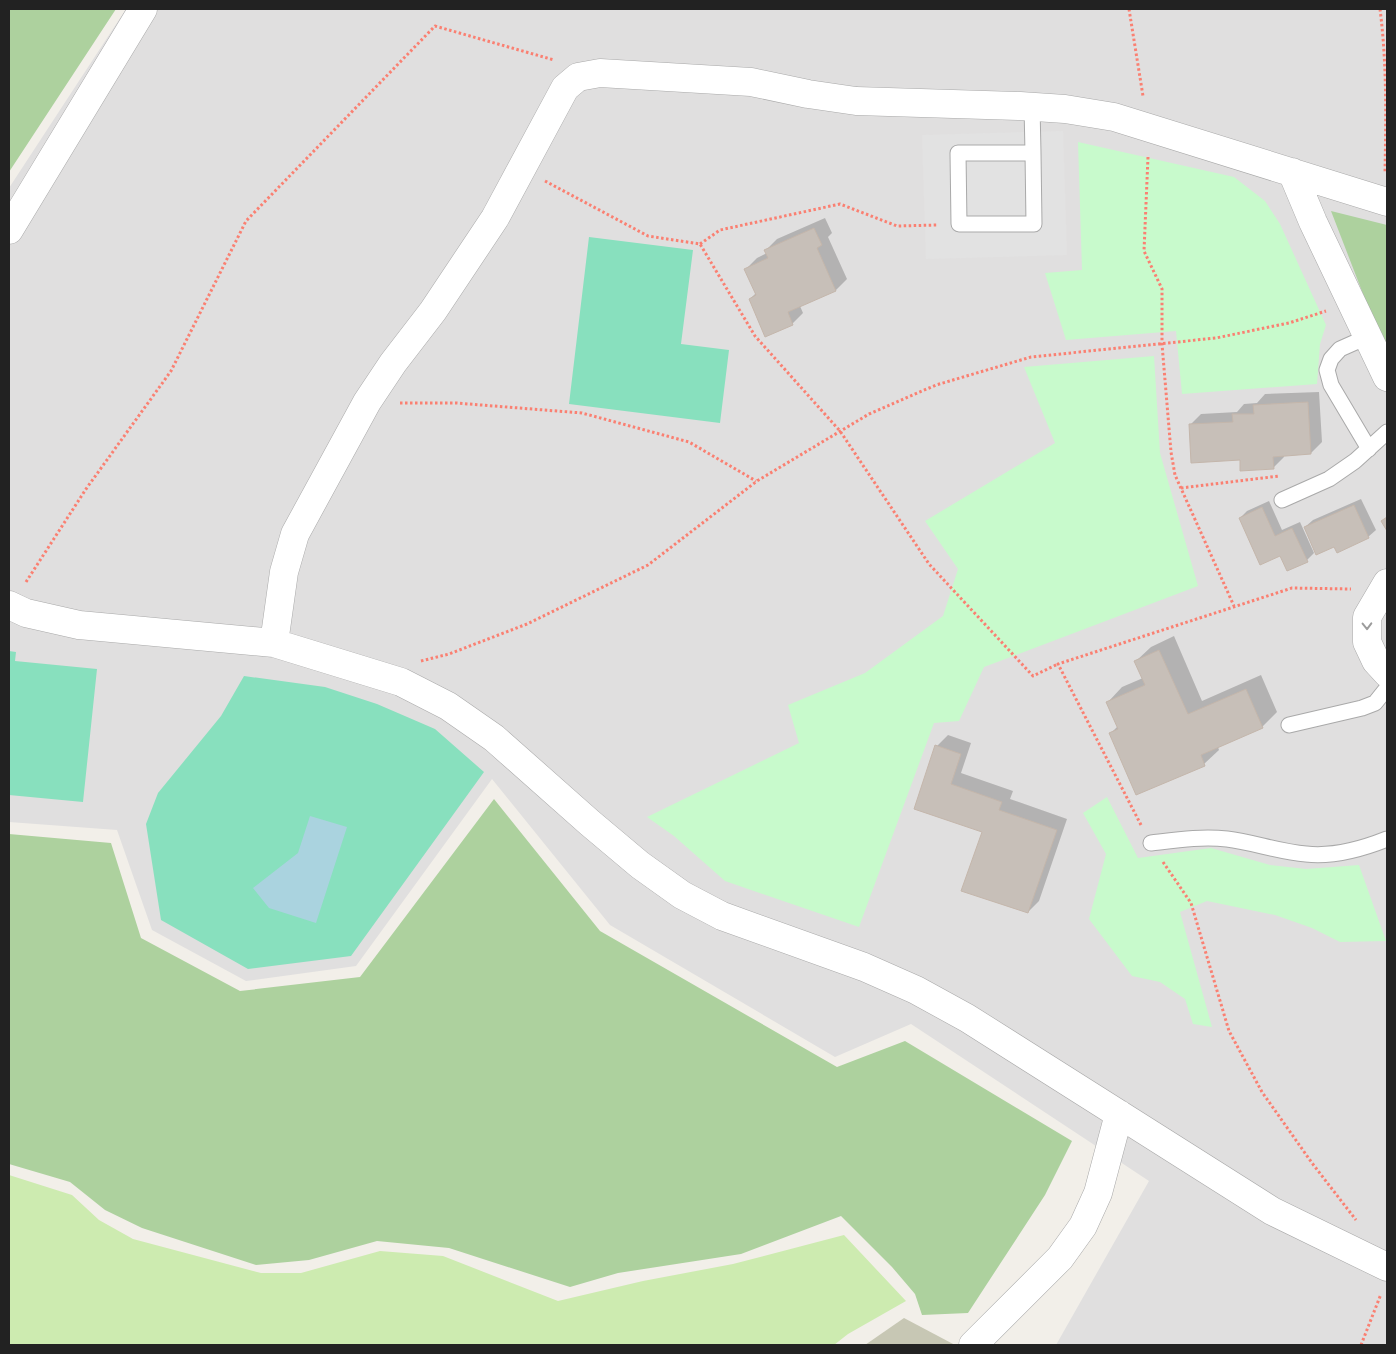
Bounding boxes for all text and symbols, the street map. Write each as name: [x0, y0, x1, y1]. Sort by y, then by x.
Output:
one-way arrow: [1362, 622, 1372, 630]

